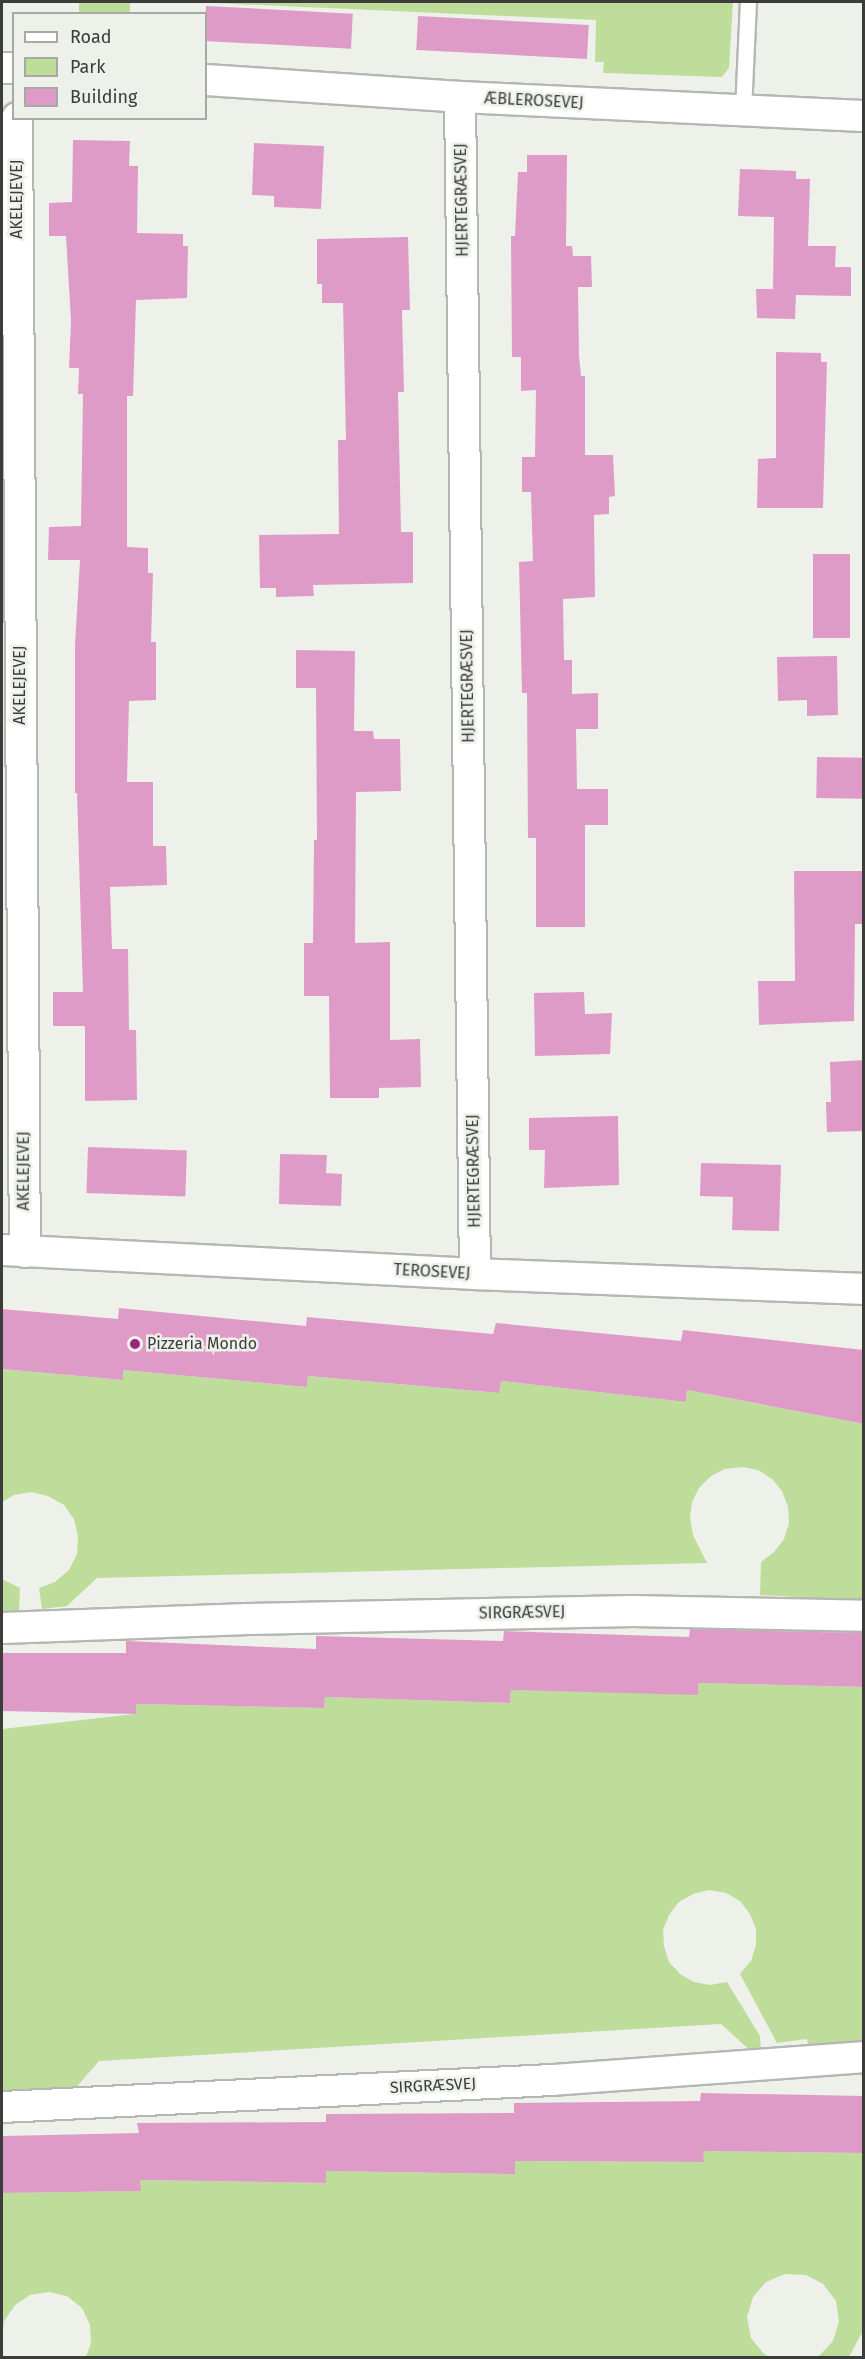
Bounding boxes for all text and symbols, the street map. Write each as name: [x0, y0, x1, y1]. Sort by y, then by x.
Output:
legend: [12, 12, 207, 120]
text: Road: [70, 26, 112, 48]
text: Park: [70, 56, 105, 78]
text: Building: [70, 86, 137, 108]
street label: ÆBLEROSEVEJ: [484, 89, 584, 113]
street label: HJERTEGRÆSVEJ: [451, 143, 473, 257]
street label: AKELEJEVEJ: [7, 159, 27, 239]
street label: HJERTEGRÆSVEJ: [457, 629, 479, 743]
street label: AKELEJEVEJ: [10, 645, 30, 725]
street label: HJERTEGRÆSVEJ: [463, 1114, 485, 1228]
street label: AKELEJEVEJ: [14, 1131, 34, 1211]
street label: TEROSEVEJ: [393, 1260, 471, 1284]
place label: Pizzeria Mondo: [147, 1334, 257, 1354]
marker: Pizzeria Mondo: [128, 1337, 142, 1351]
street label: SIRGRÆSVEJ: [479, 1603, 565, 1623]
street label: SIRGRÆSVEJ: [389, 2074, 477, 2098]

